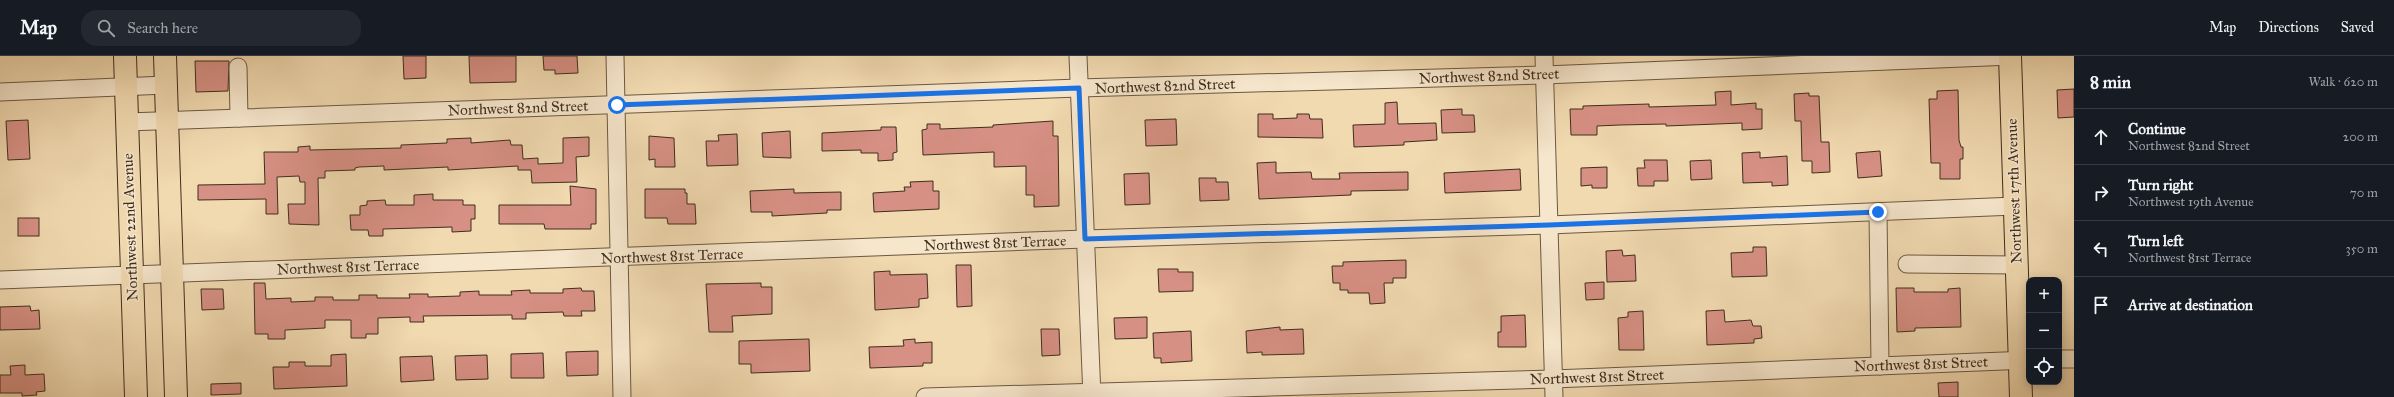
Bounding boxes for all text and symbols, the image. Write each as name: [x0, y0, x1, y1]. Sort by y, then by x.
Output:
search box: [81, 10, 361, 46]
text: Map: [20, 16, 57, 39]
icon: search: [95, 17, 117, 39]
text: Search here: [127, 19, 198, 37]
text: Map: [2209, 19, 2236, 36]
text: Directions: [2258, 19, 2319, 36]
text: Saved: [2341, 19, 2374, 36]
street label: Northwest 82nd Street: [1418, 65, 1560, 87]
text: 8 min: [2090, 72, 2131, 93]
text: Walk · 620 m: [2308, 74, 2378, 90]
street label: Northwest 82nd Street: [1094, 75, 1236, 97]
route start: [608, 96, 626, 114]
street label: Northwest 82nd Street: [447, 97, 589, 119]
street label: Northwest 17th Avenue: [2002, 118, 2026, 264]
text: Continue: [2128, 120, 2186, 138]
icon: ahead: [2090, 126, 2112, 148]
text: 200 m: [2343, 129, 2378, 145]
text: Northwest 82nd Street: [2128, 138, 2250, 154]
street label: Northwest 22nd Avenue: [118, 153, 142, 301]
text: Turn right: [2128, 176, 2193, 194]
icon: right: [2090, 182, 2112, 204]
text: 70 m: [2350, 185, 2378, 201]
text: Northwest 19th Avenue: [2128, 194, 2254, 210]
route end: [1869, 203, 1887, 221]
street label: Northwest 81st Terrace: [923, 232, 1067, 254]
text: Turn left: [2128, 232, 2184, 250]
icon: left: [2090, 238, 2112, 260]
text: 350 m: [2345, 241, 2378, 257]
street label: Northwest 81st Terrace: [600, 245, 744, 267]
text: Northwest 81st Terrace: [2128, 250, 2252, 266]
street label: Northwest 81st Terrace: [276, 256, 420, 278]
map controls: [2026, 277, 2062, 385]
button: +: [2026, 277, 2062, 313]
icon: arrive: [2090, 294, 2112, 316]
text: Arrive at destination: [2128, 296, 2253, 314]
button: −: [2026, 313, 2062, 349]
button: locate: [2026, 349, 2062, 385]
street label: Northwest 81st Street: [1854, 353, 1989, 375]
street label: Northwest 81st Street: [1530, 366, 1665, 388]

